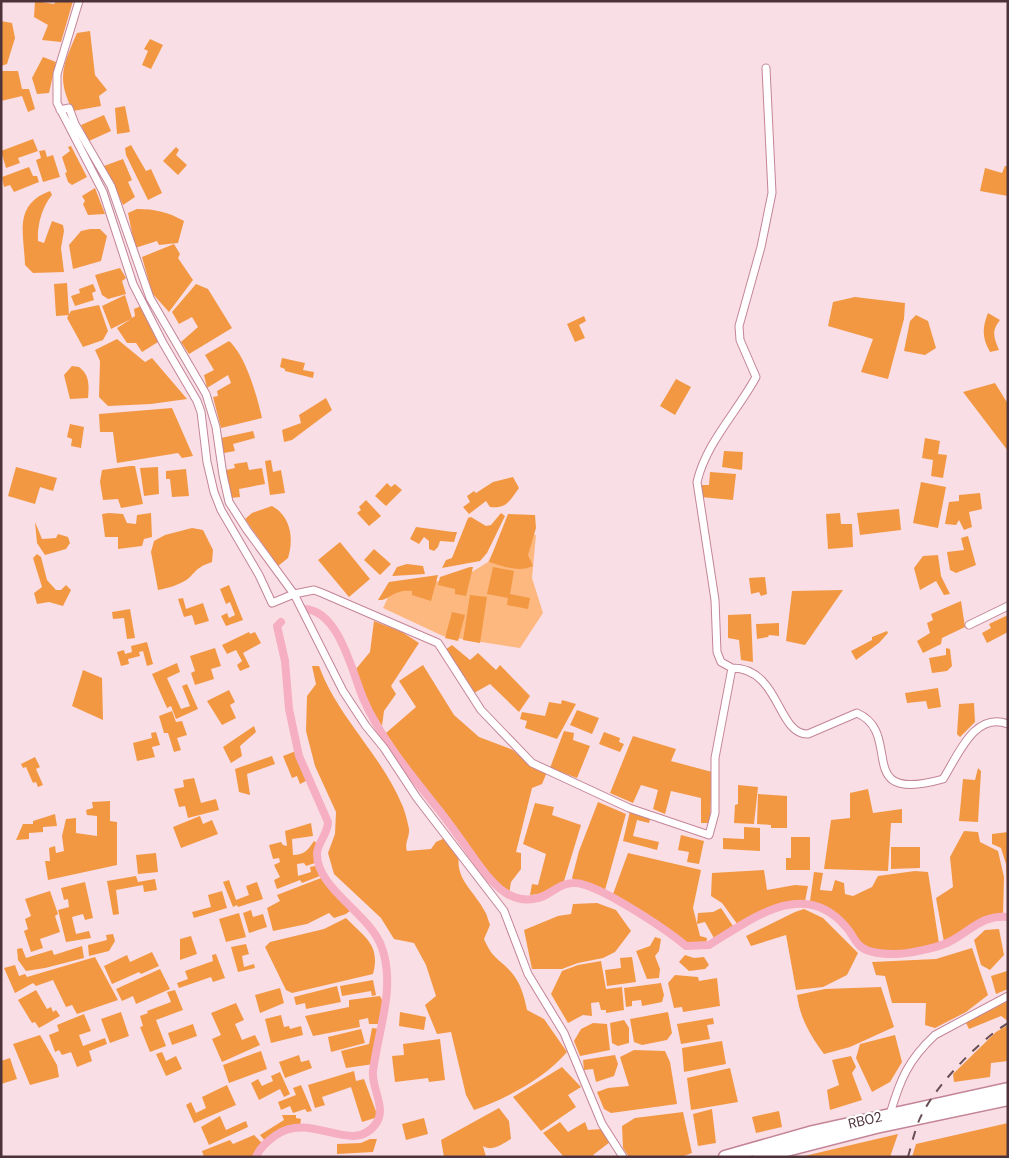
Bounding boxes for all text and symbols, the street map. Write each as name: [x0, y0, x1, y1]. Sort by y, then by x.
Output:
street label: RB02: [846, 1107, 884, 1133]

